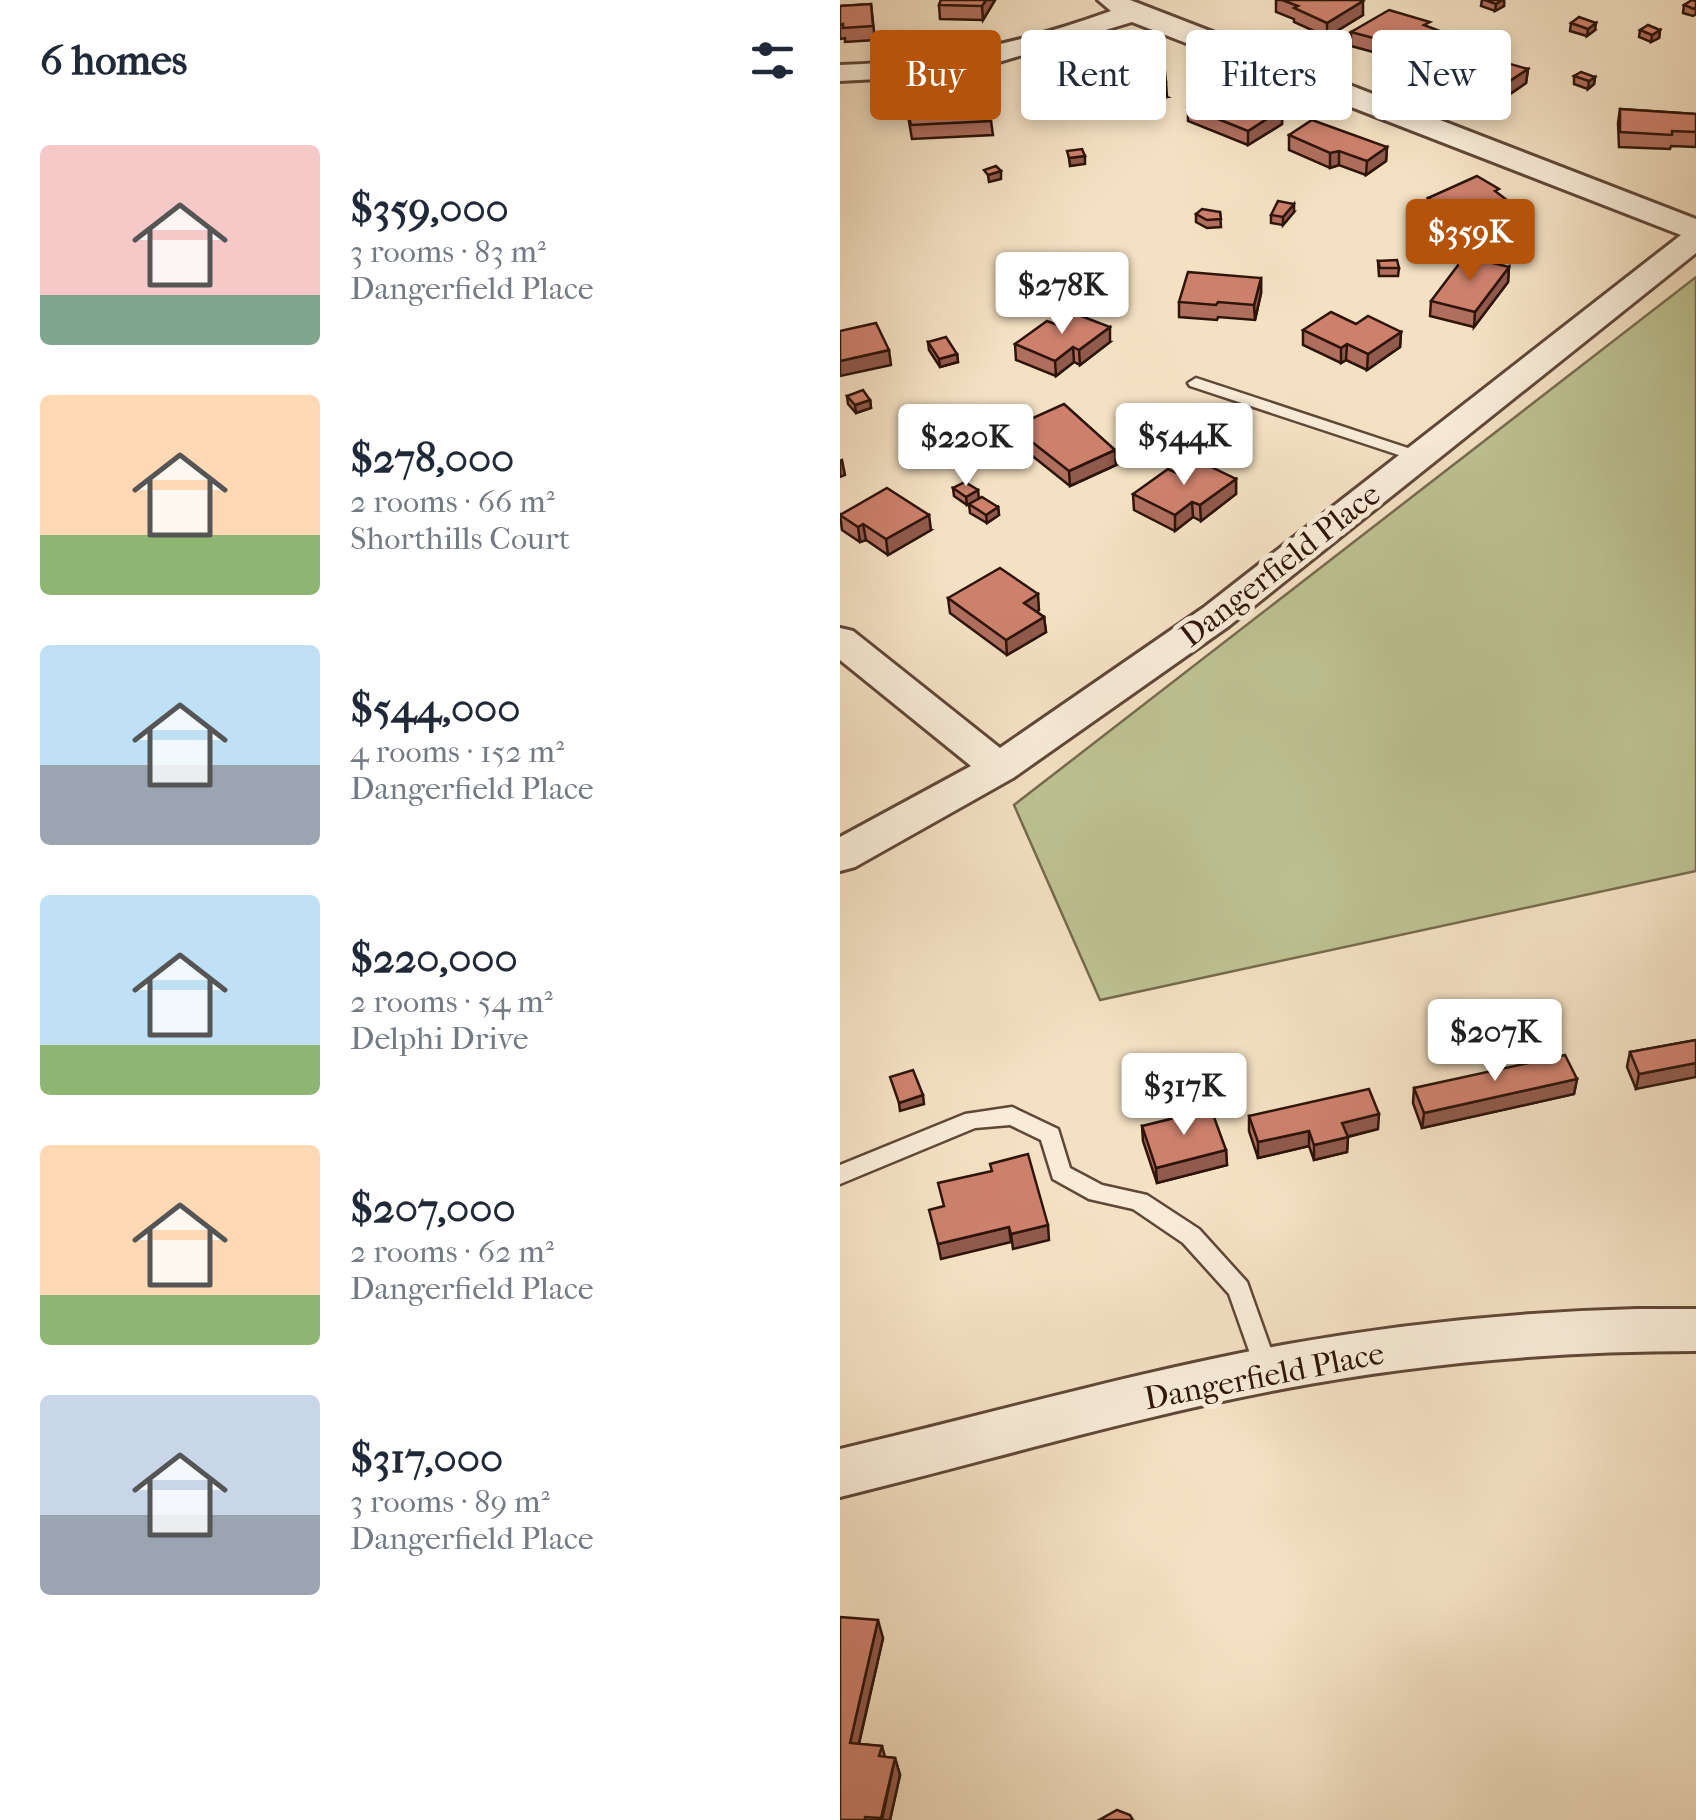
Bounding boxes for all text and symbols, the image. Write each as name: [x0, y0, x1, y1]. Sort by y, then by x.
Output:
chip: Buy: [870, 30, 1001, 120]
chip: Rent: [1021, 30, 1166, 120]
chip: Filters: [1186, 30, 1352, 120]
chip: New: [1372, 30, 1511, 120]
icon: filters: [745, 33, 800, 88]
text: 6 homes: [40, 36, 187, 85]
text: $359,000: [350, 184, 509, 233]
icon: home: [120, 185, 240, 305]
pin: $359K: [1400, 199, 1540, 284]
text: $359K: [1428, 213, 1512, 250]
text: 3 rooms · 83 m²: [350, 233, 546, 270]
pin: $278K: [992, 252, 1132, 337]
text: $278K: [1018, 266, 1106, 303]
text: Dangerfield Place: [350, 270, 594, 307]
pin: $544K: [1114, 403, 1254, 488]
pin: $220K: [896, 404, 1036, 489]
text: $544K: [1138, 417, 1230, 454]
text: $220K: [920, 418, 1012, 455]
text: $278,000: [350, 434, 514, 483]
icon: home: [120, 435, 240, 555]
street label: Dangerfield Place: [1173, 475, 1388, 655]
text: 2 rooms · 66 m²: [350, 483, 555, 520]
text: Shorthills Court: [350, 520, 570, 557]
text: $544,000: [350, 684, 520, 733]
icon: home: [120, 685, 240, 805]
text: 4 rooms · 152 m²: [350, 733, 564, 770]
text: Dangerfield Place: [350, 770, 594, 807]
text: $220,000: [350, 934, 518, 983]
icon: home: [120, 935, 240, 1055]
text: 2 rooms · 54 m²: [350, 983, 553, 1020]
pin: $207K: [1425, 999, 1565, 1084]
text: $207K: [1450, 1013, 1540, 1050]
text: Delphi Drive: [350, 1020, 528, 1057]
pin: $317K: [1114, 1053, 1254, 1138]
text: $317K: [1144, 1067, 1224, 1104]
text: $207,000: [350, 1184, 516, 1233]
icon: home: [120, 1185, 240, 1305]
text: 2 rooms · 62 m²: [350, 1233, 554, 1270]
text: Dangerfield Place: [350, 1270, 594, 1307]
street label: Dangerfield Place: [1141, 1335, 1387, 1417]
text: $317,000: [350, 1434, 503, 1483]
icon: home: [120, 1435, 240, 1555]
text: 3 rooms · 89 m²: [350, 1483, 550, 1520]
text: Dangerfield Place: [350, 1520, 594, 1557]

